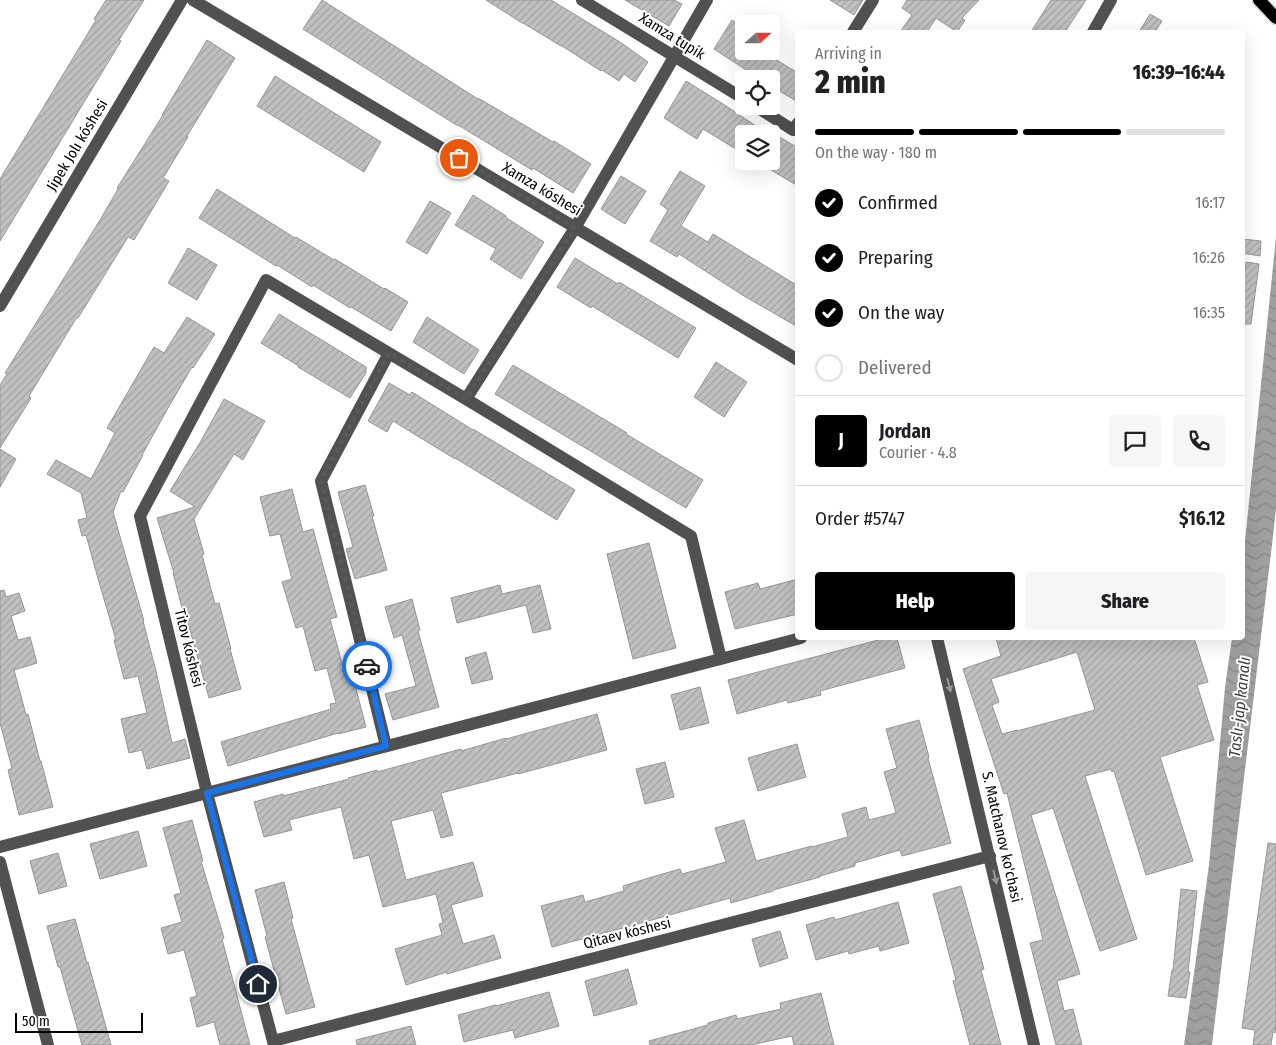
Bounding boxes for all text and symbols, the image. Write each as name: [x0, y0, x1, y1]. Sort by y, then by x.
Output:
street label: Xamza tupik: [636, 9, 708, 63]
north arrow: [735, 15, 780, 60]
map controls: [735, 15, 780, 170]
text: Arriving in: [815, 44, 882, 63]
text: 16:39–16:44: [1133, 61, 1225, 84]
text: 2 min: [815, 63, 886, 101]
button: locate: [735, 70, 780, 115]
street label: Jipek Jolı kóshesi: [43, 96, 111, 194]
button: layers: [735, 125, 780, 170]
pin: [438, 137, 480, 179]
text: On the way · 180 m: [815, 143, 937, 162]
icon: bag: [445, 144, 473, 172]
street label: Xamza kóshesi: [499, 158, 585, 220]
icon: check: [815, 189, 843, 217]
text: Confirmed: [858, 191, 938, 214]
text: 16:17: [1195, 193, 1225, 212]
icon: check: [815, 244, 843, 272]
text: Preparing: [858, 246, 933, 269]
text: 16:26: [1192, 248, 1225, 267]
icon: check: [815, 299, 843, 327]
text: On the way: [858, 301, 944, 324]
text: 16:35: [1193, 303, 1225, 322]
text: Delivered: [858, 356, 932, 379]
button: chat: [1109, 415, 1161, 467]
button: phone: [1173, 415, 1225, 467]
text: Jordan: [879, 420, 931, 443]
text: J: [838, 429, 844, 452]
text: Courier · 4.8: [879, 443, 957, 462]
text: Order #5747: [815, 507, 905, 530]
text: $16.12: [1179, 507, 1225, 530]
button: Help: [815, 572, 1015, 630]
button: Share: [1025, 572, 1225, 630]
street label: Titov kóshesi: [171, 607, 207, 689]
courier: [342, 641, 392, 691]
icon: car: [353, 652, 381, 680]
water label: Taslı-jap kanalı: [1225, 656, 1254, 758]
one-way arrow: [945, 677, 953, 692]
street label: S. Matchanov ko'chasi: [978, 770, 1026, 904]
one-way arrow: [991, 869, 999, 884]
street label: Qitaev kóshesi: [581, 913, 673, 953]
pin: [237, 963, 279, 1005]
icon: home: [244, 970, 272, 998]
scale bar: [15, 1010, 142, 1033]
text: 50 m: [22, 1013, 50, 1030]

